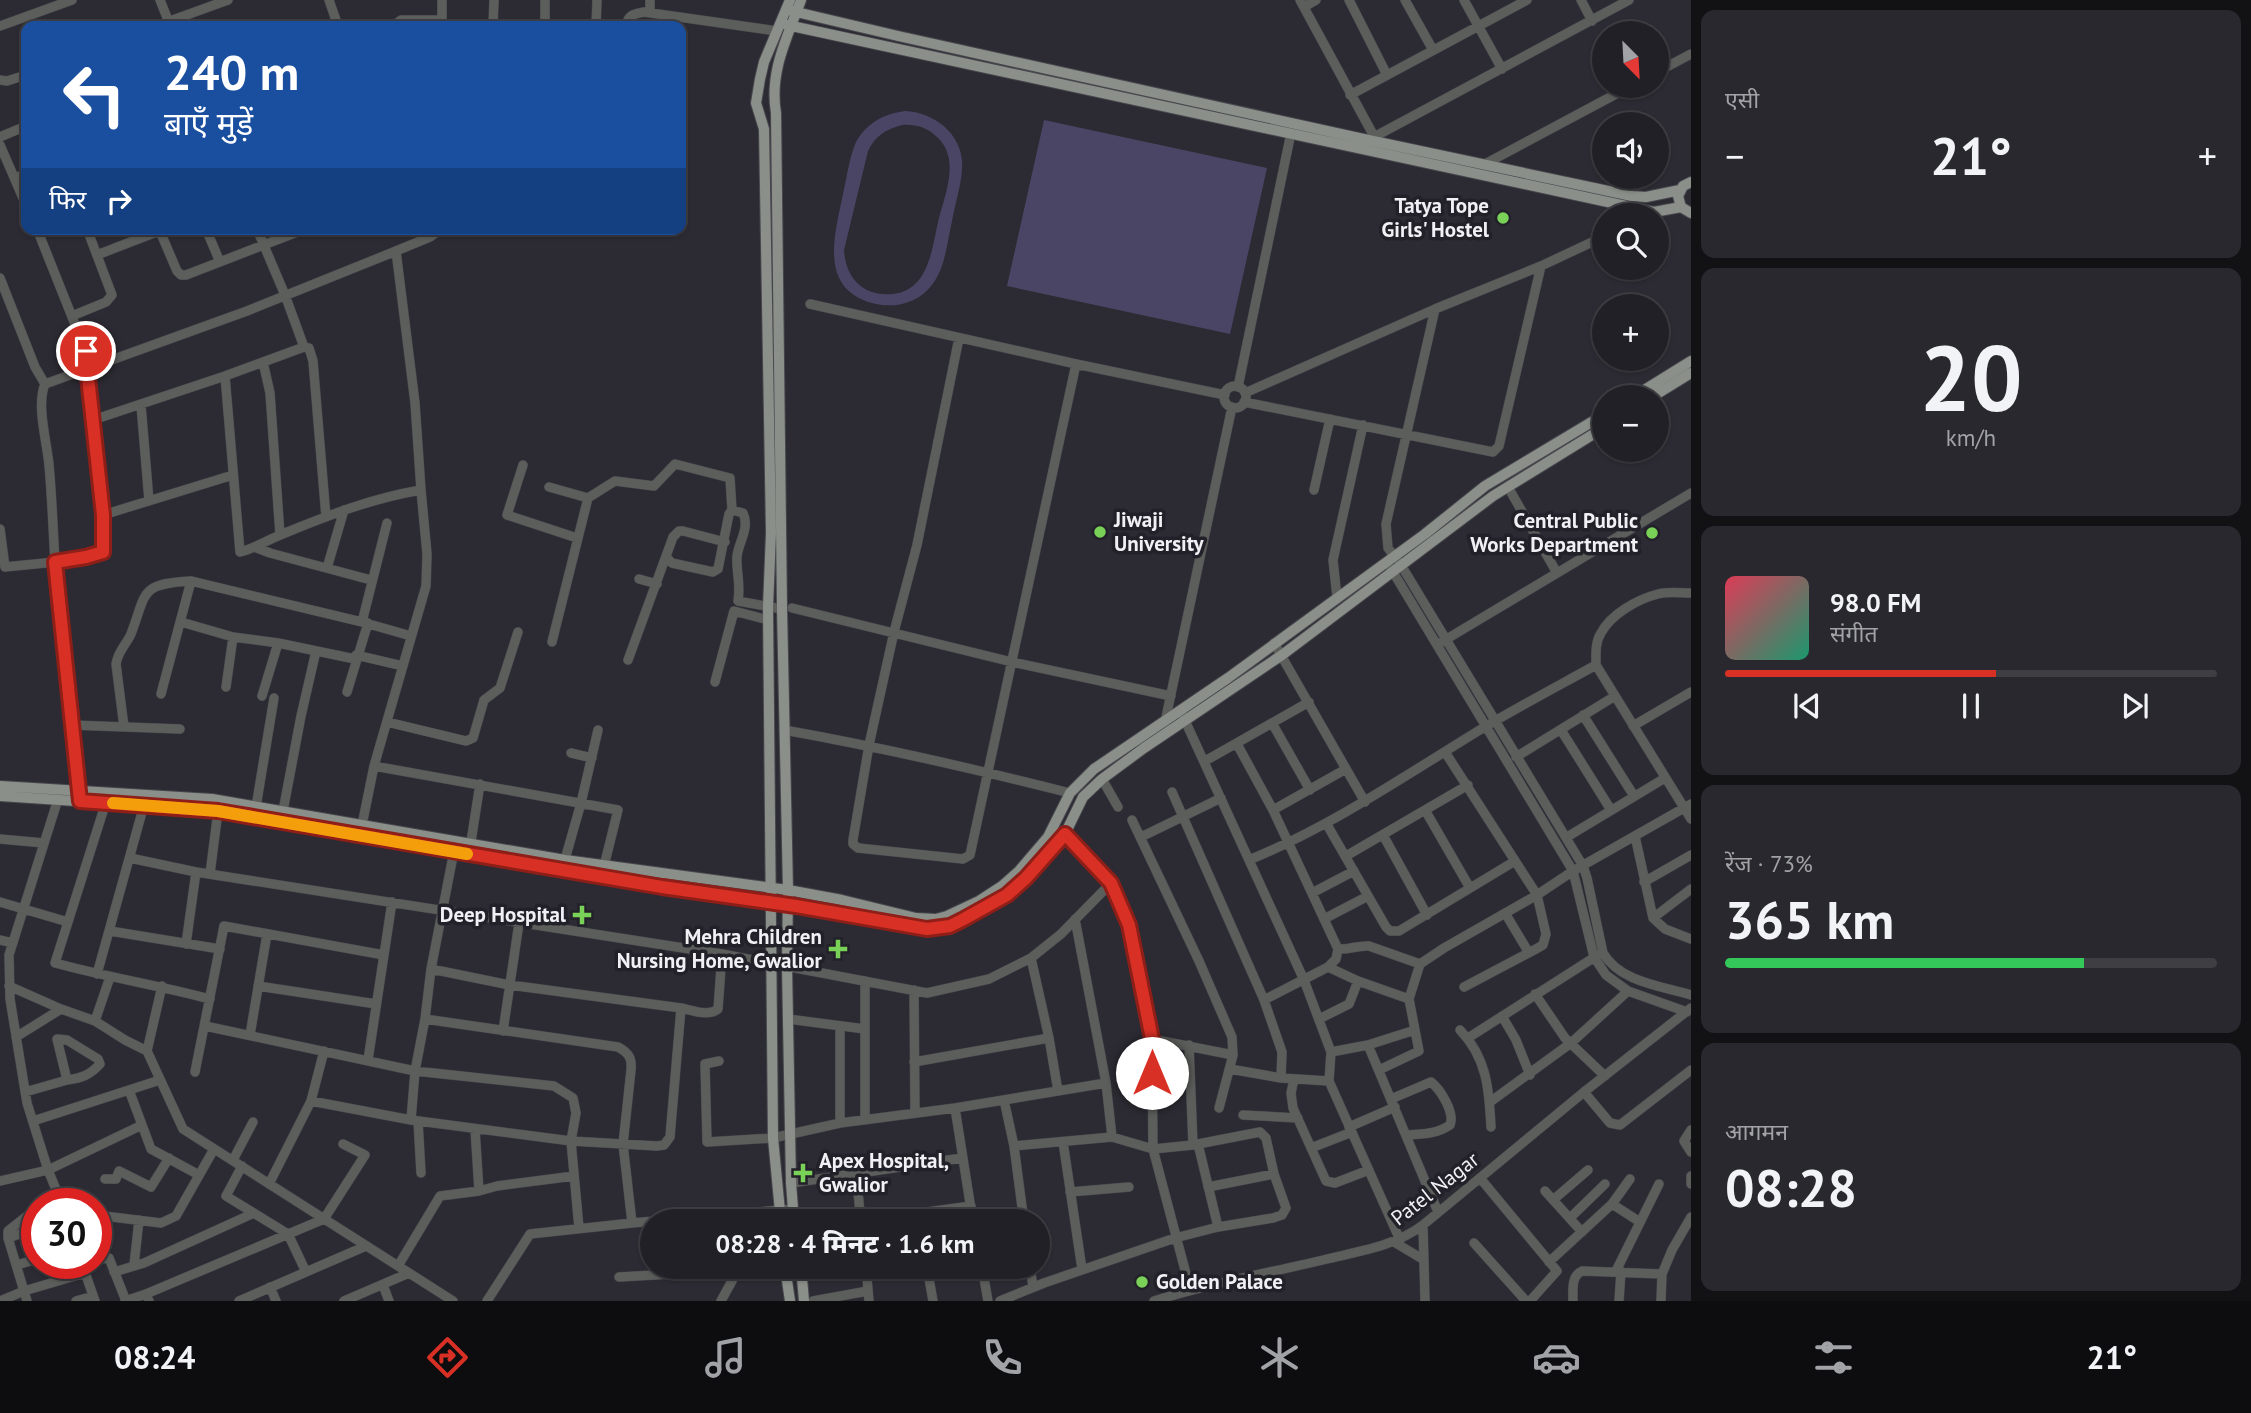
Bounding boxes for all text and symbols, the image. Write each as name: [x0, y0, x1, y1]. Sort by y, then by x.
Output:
north arrow: [1592, 21, 1670, 98]
map controls: [1592, 21, 1669, 462]
text: 240 m: [164, 40, 299, 104]
icon: left: [49, 49, 140, 140]
text: एसी: [1725, 85, 1759, 114]
text: बाएँ मुड़ें: [164, 102, 253, 144]
button: sound: [1592, 112, 1669, 189]
text: 21°: [1930, 122, 2012, 189]
text: −: [1725, 131, 1744, 180]
text: +: [2198, 131, 2217, 180]
icon: right: [100, 182, 138, 220]
text: फिर: [49, 183, 86, 216]
place label: Tatya Tope Girls' Hostel: [1382, 192, 1490, 243]
button: search: [1592, 203, 1669, 280]
marker: Tatya Tope Girls' Hostel: [1495, 210, 1511, 226]
button: +: [1592, 294, 1669, 371]
text: 20: [1919, 318, 2023, 436]
pin: [56, 321, 116, 381]
icon: arrive: [67, 332, 105, 370]
button: −: [1592, 385, 1669, 462]
text: km/h: [1946, 423, 1996, 452]
place label: Jiwaji University: [1113, 506, 1205, 557]
place label: Central Public Works Department: [1470, 507, 1639, 558]
marker: Jiwaji University: [1092, 524, 1108, 540]
marker: Central Public Works Department: [1644, 525, 1660, 541]
text: 98.0 FM: [1830, 586, 1921, 619]
text: संगीत: [1830, 619, 1878, 648]
icon: previous: [1788, 687, 1826, 725]
icon: pause: [1952, 687, 1990, 725]
icon: next: [2116, 687, 2154, 725]
text: रेंज · 73%: [1725, 849, 1813, 878]
text: 365 km: [1725, 886, 1894, 953]
place label: Deep Hospital: [440, 901, 567, 928]
marker: Deep Hospital: [572, 905, 592, 925]
place label: Mehra Children Nursing Home, Gwalior: [617, 923, 823, 974]
marker: Mehra Children Nursing Home, Gwalior: [828, 939, 848, 959]
position arrow: [1115, 1036, 1189, 1110]
text: आगमन: [1725, 1117, 1788, 1146]
street label: Patel Nagar: [1385, 1146, 1484, 1231]
place label: Apex Hospital, Gwalior: [819, 1147, 949, 1198]
text: 08:28: [1725, 1154, 1857, 1221]
marker: Apex Hospital, Gwalior: [793, 1163, 813, 1183]
speed limit sign: 30: [21, 1188, 112, 1279]
text: 08:28 · 4 मिनट · 1.6 km: [716, 1227, 974, 1260]
place label: Golden Palace: [1156, 1268, 1283, 1295]
marker: Golden Palace: [1134, 1274, 1150, 1290]
icon: directions: [423, 1333, 472, 1382]
icon: music: [701, 1333, 750, 1382]
icon: phone: [978, 1333, 1027, 1382]
icon: climate: [1255, 1333, 1304, 1382]
icon: car: [1532, 1333, 1581, 1382]
icon: filters: [1809, 1333, 1858, 1382]
text: 08:24: [114, 1336, 195, 1378]
text: 21°: [2087, 1336, 2137, 1378]

